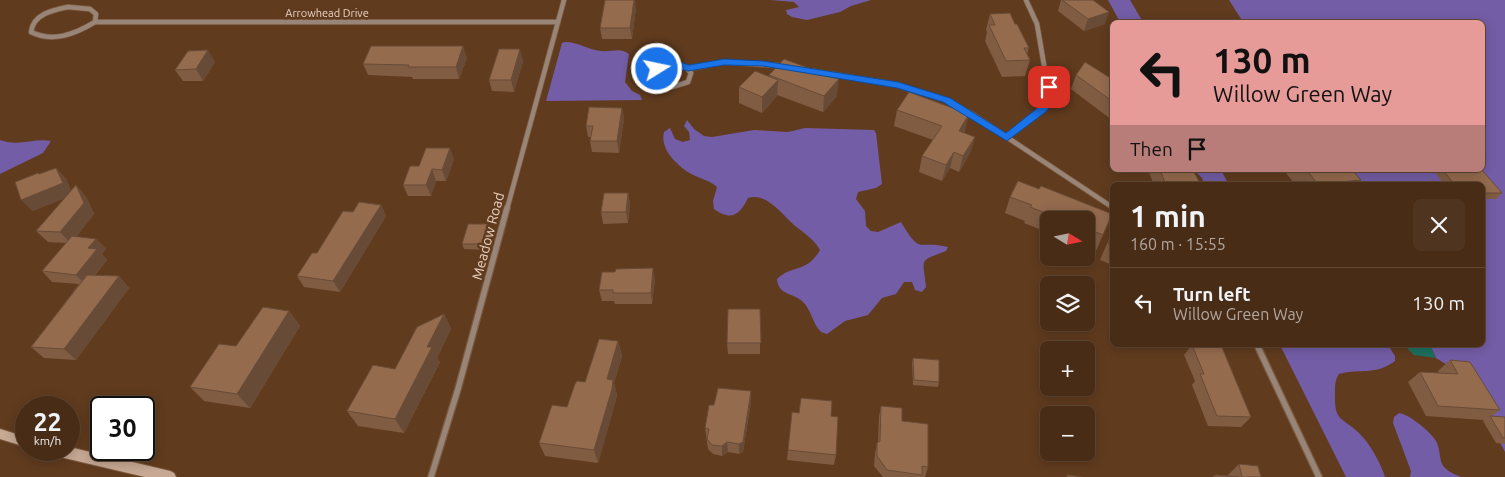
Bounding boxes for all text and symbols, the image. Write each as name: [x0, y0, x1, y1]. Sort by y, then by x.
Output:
street label: Arrowhead Drive: [285, 7, 369, 19]
icon: left: [1130, 40, 1195, 105]
text: 130 m: [1213, 40, 1311, 80]
position arrow: [630, 42, 682, 94]
pin: [1028, 66, 1070, 108]
icon: arrive: [1035, 73, 1063, 101]
text: Willow Green Way: [1213, 81, 1392, 106]
icon: arrive: [1183, 135, 1211, 163]
text: Then: [1130, 138, 1173, 160]
street label: Meadow Road: [469, 191, 507, 281]
text: 1 min: [1130, 199, 1206, 233]
button: close: [1413, 199, 1465, 251]
north arrow: [1040, 211, 1095, 266]
map controls: [1040, 211, 1095, 461]
text: 160 m · 15:55: [1130, 235, 1226, 253]
button: layers: [1040, 276, 1095, 331]
text: Turn left: [1173, 283, 1251, 305]
icon: left: [1130, 289, 1158, 317]
text: 130 m: [1412, 292, 1465, 314]
text: Willow Green Way: [1173, 305, 1303, 323]
button: +: [1040, 341, 1095, 396]
speed limit sign: 30: [90, 396, 155, 461]
button: −: [1040, 406, 1095, 461]
text: 22: [33, 408, 62, 436]
text: km/h: [34, 434, 61, 447]

